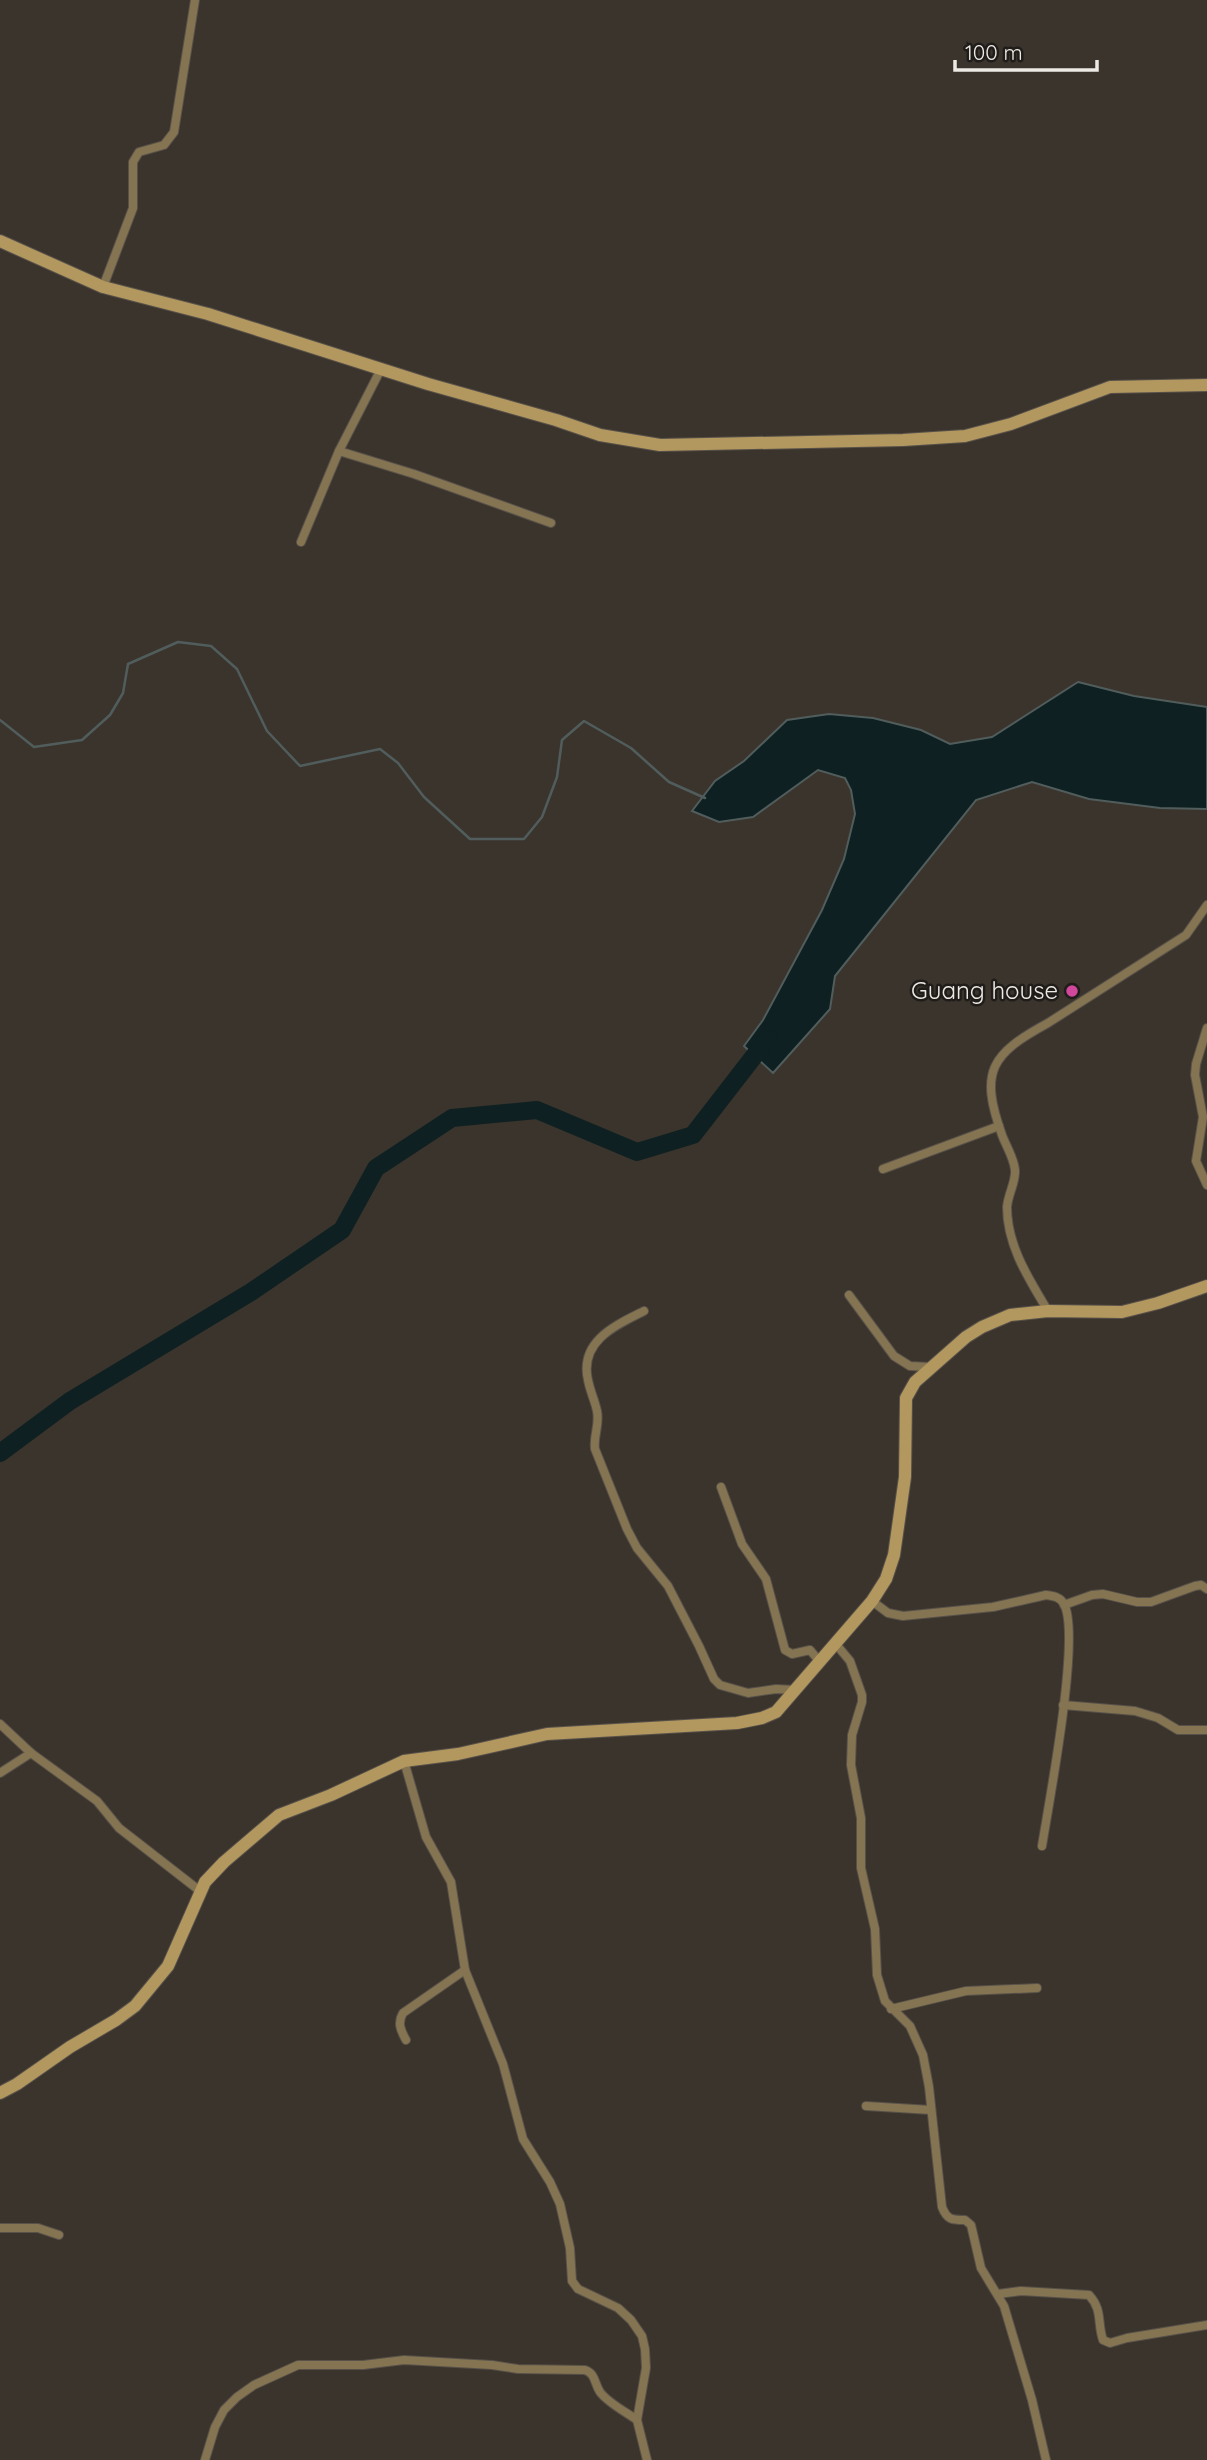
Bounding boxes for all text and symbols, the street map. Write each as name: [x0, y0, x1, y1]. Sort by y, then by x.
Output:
scale bar: [955, 28, 1097, 72]
text: 100 m: [965, 39, 1023, 65]
place label: Guang house: [911, 975, 1058, 1005]
marker: Guang house: [1064, 983, 1080, 999]

